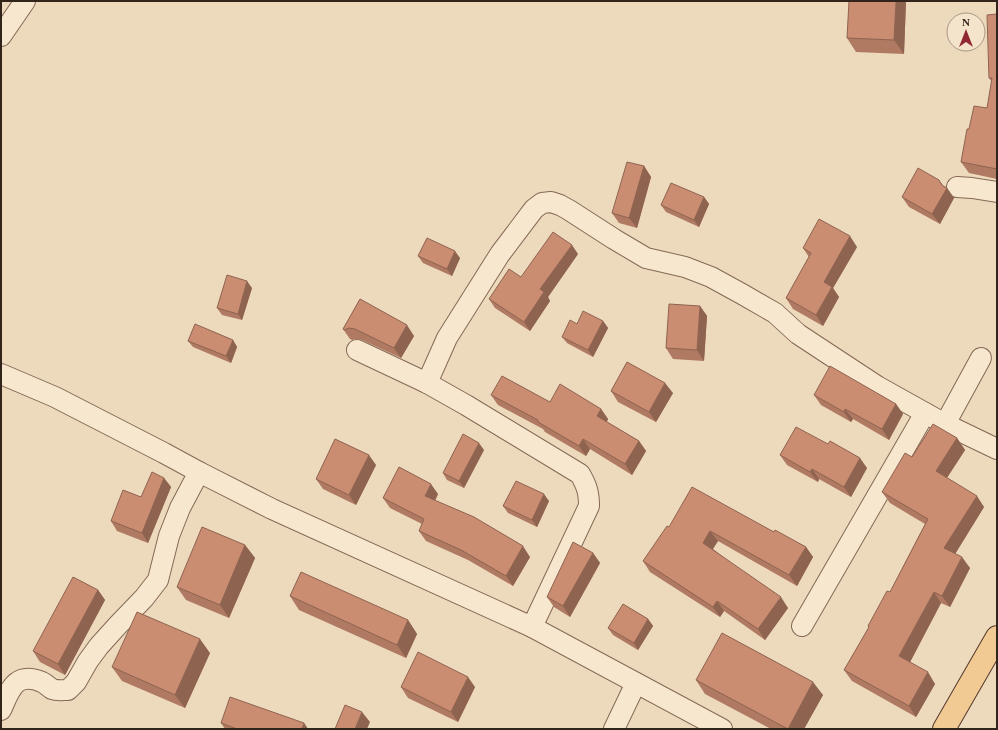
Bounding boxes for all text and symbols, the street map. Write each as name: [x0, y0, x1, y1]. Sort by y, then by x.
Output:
north arrow: [946, 12, 986, 52]
text: N: [962, 16, 970, 28]

